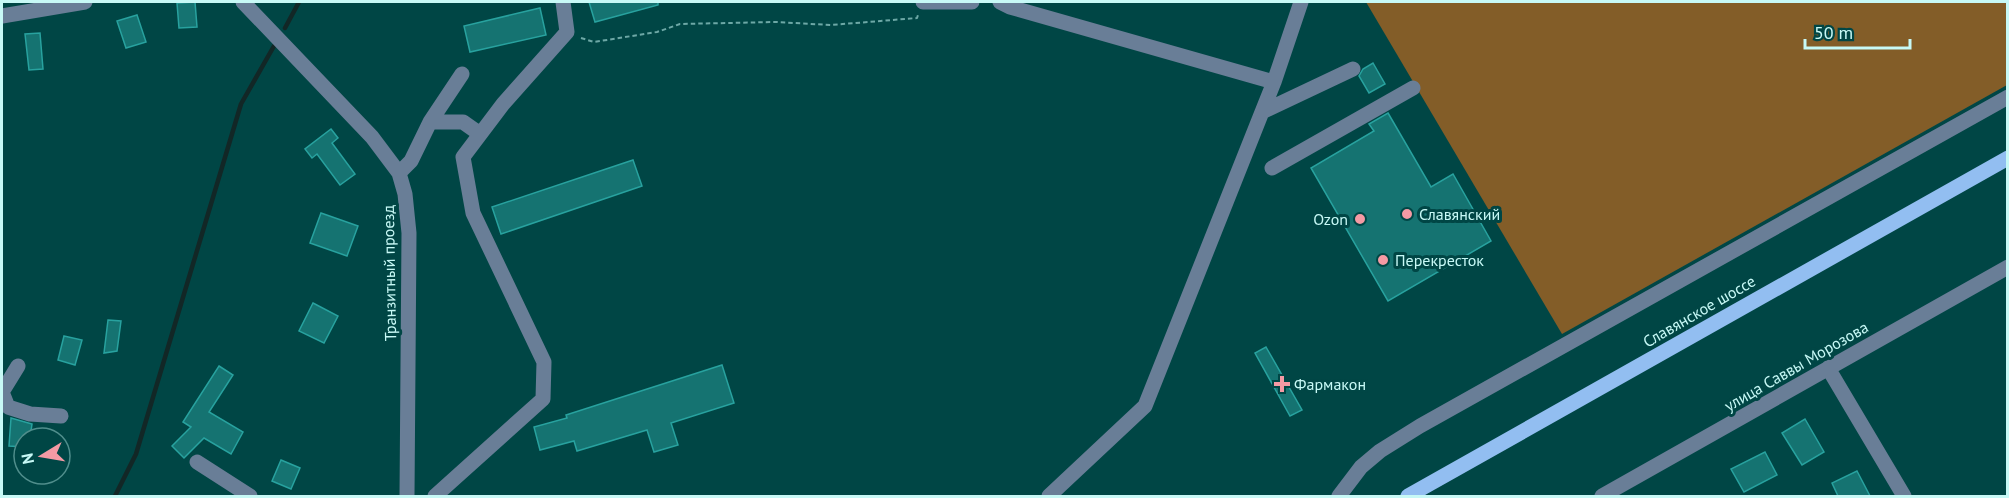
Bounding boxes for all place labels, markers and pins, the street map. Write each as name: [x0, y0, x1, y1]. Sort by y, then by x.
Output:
place label: Славянский: [1419, 204, 1500, 224]
marker: Славянский: [1400, 207, 1414, 221]
place label: Ozon: [1313, 209, 1348, 229]
marker: Ozon: [1353, 212, 1367, 226]
place label: Перекресток: [1395, 250, 1484, 270]
marker: Перекресток: [1376, 253, 1390, 267]
place label: Фармакон: [1294, 374, 1366, 394]
marker: Фармакон: [1275, 377, 1289, 391]

